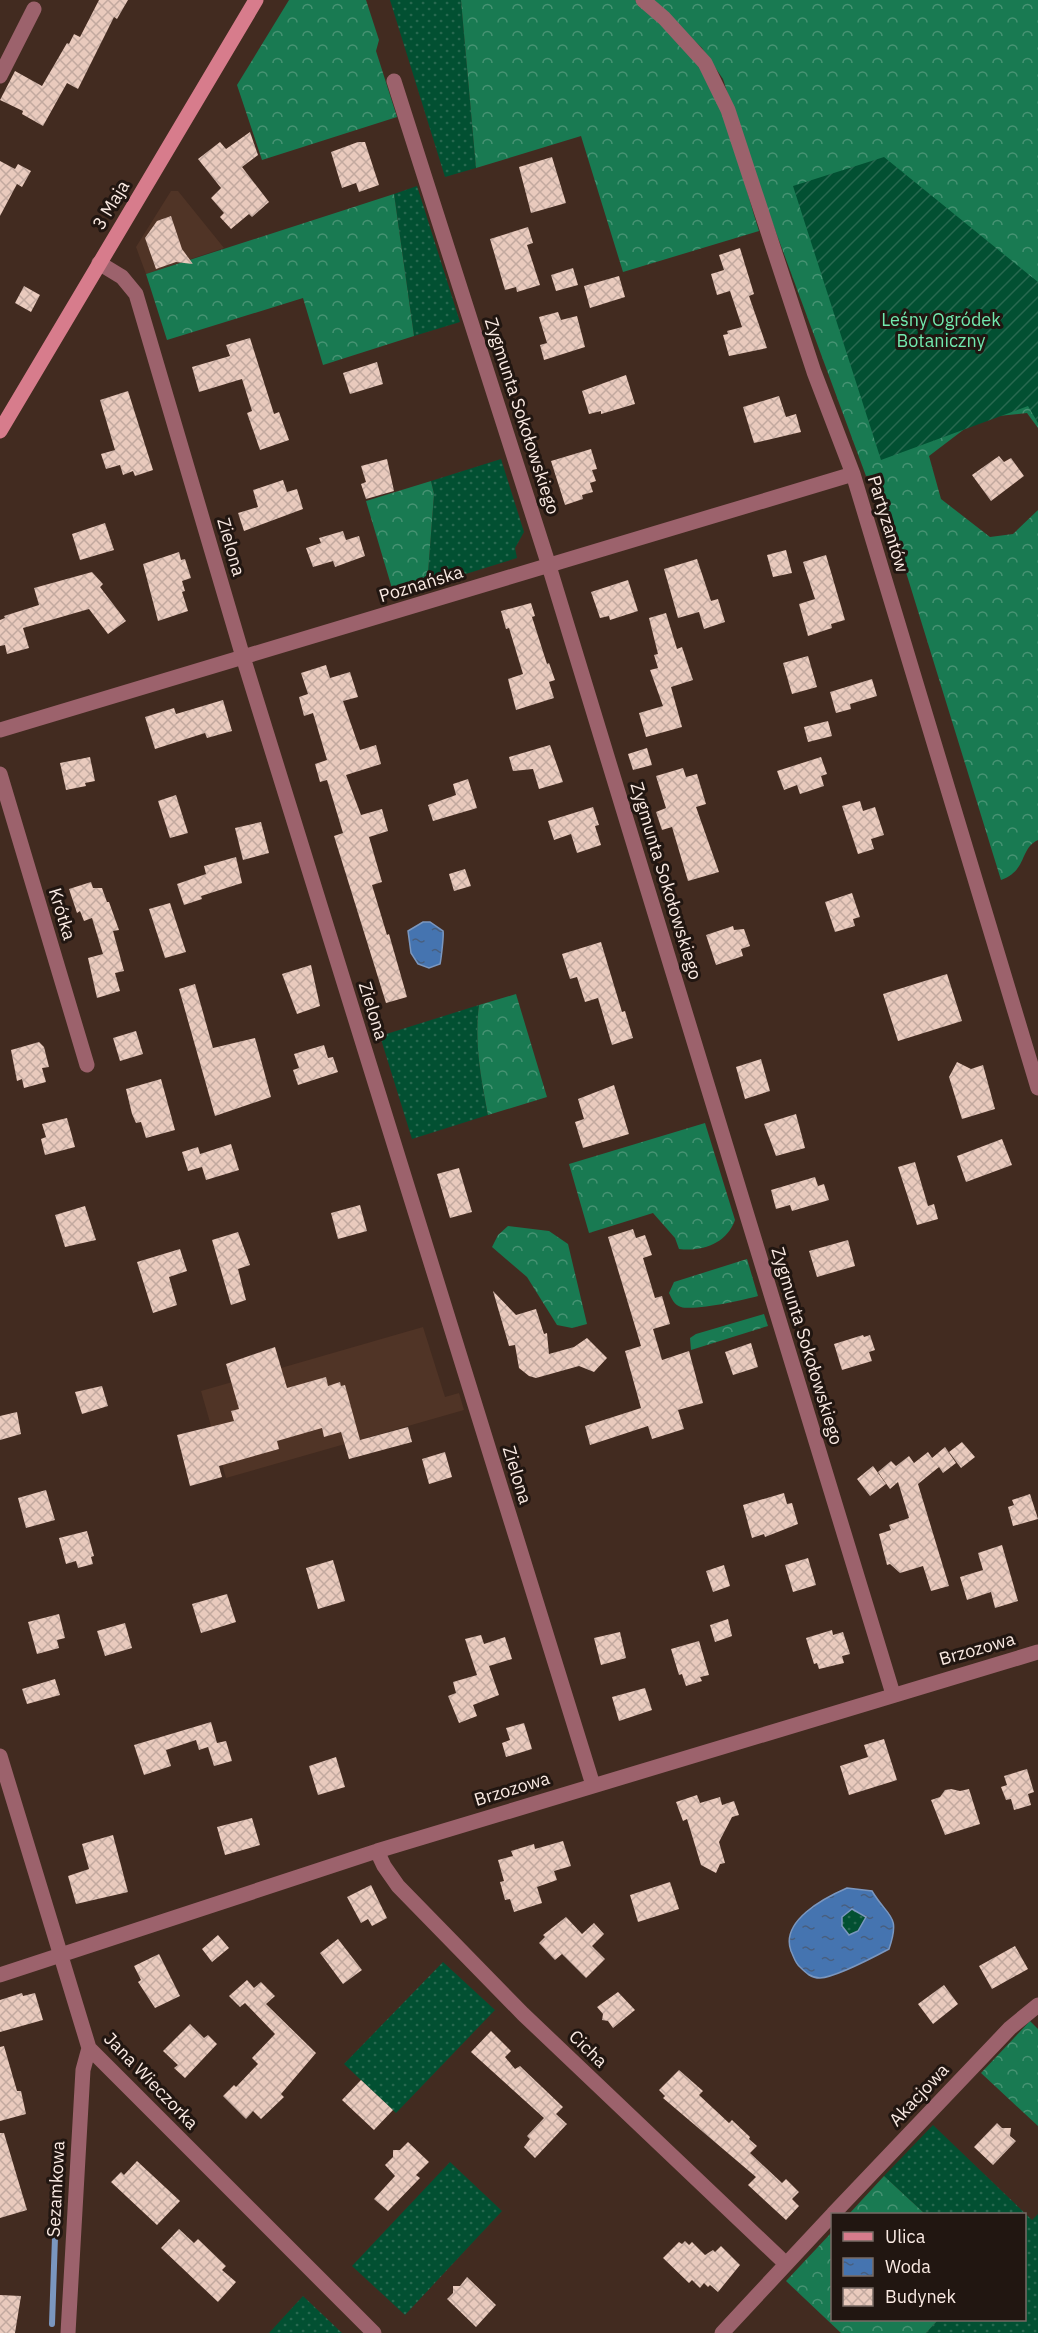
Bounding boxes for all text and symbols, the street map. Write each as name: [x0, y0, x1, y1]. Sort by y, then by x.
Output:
street label: 3 Maja: [87, 176, 134, 234]
park label: Leśny Ogródek Botaniczny: [881, 308, 1001, 352]
street label: Zygmunta Sokołowskiego: [480, 315, 565, 517]
street label: Partyzantów: [863, 472, 914, 575]
street label: Zielona: [212, 515, 251, 579]
street label: Poznańska: [376, 560, 466, 607]
street label: Zygmunta Sokołowskiego: [625, 779, 707, 982]
street label: Krótka: [44, 885, 81, 943]
street label: Zielona: [354, 979, 393, 1043]
street label: Zygmunta Sokołowskiego: [766, 1244, 848, 1447]
street label: Zielona: [498, 1443, 537, 1507]
street label: Brzozowa: [936, 1627, 1018, 1670]
street label: Brzozowa: [471, 1766, 553, 1811]
street label: Cicha: [564, 2025, 613, 2073]
street label: Jana Wieczorka: [99, 2027, 204, 2134]
street label: Akacjowa: [884, 2058, 954, 2131]
street label: Sezamkowa: [41, 2140, 70, 2238]
legend: [831, 2213, 1026, 2321]
text: Ulica: [885, 2225, 926, 2248]
text: Woda: [885, 2255, 931, 2278]
text: Budynek: [885, 2285, 957, 2308]

